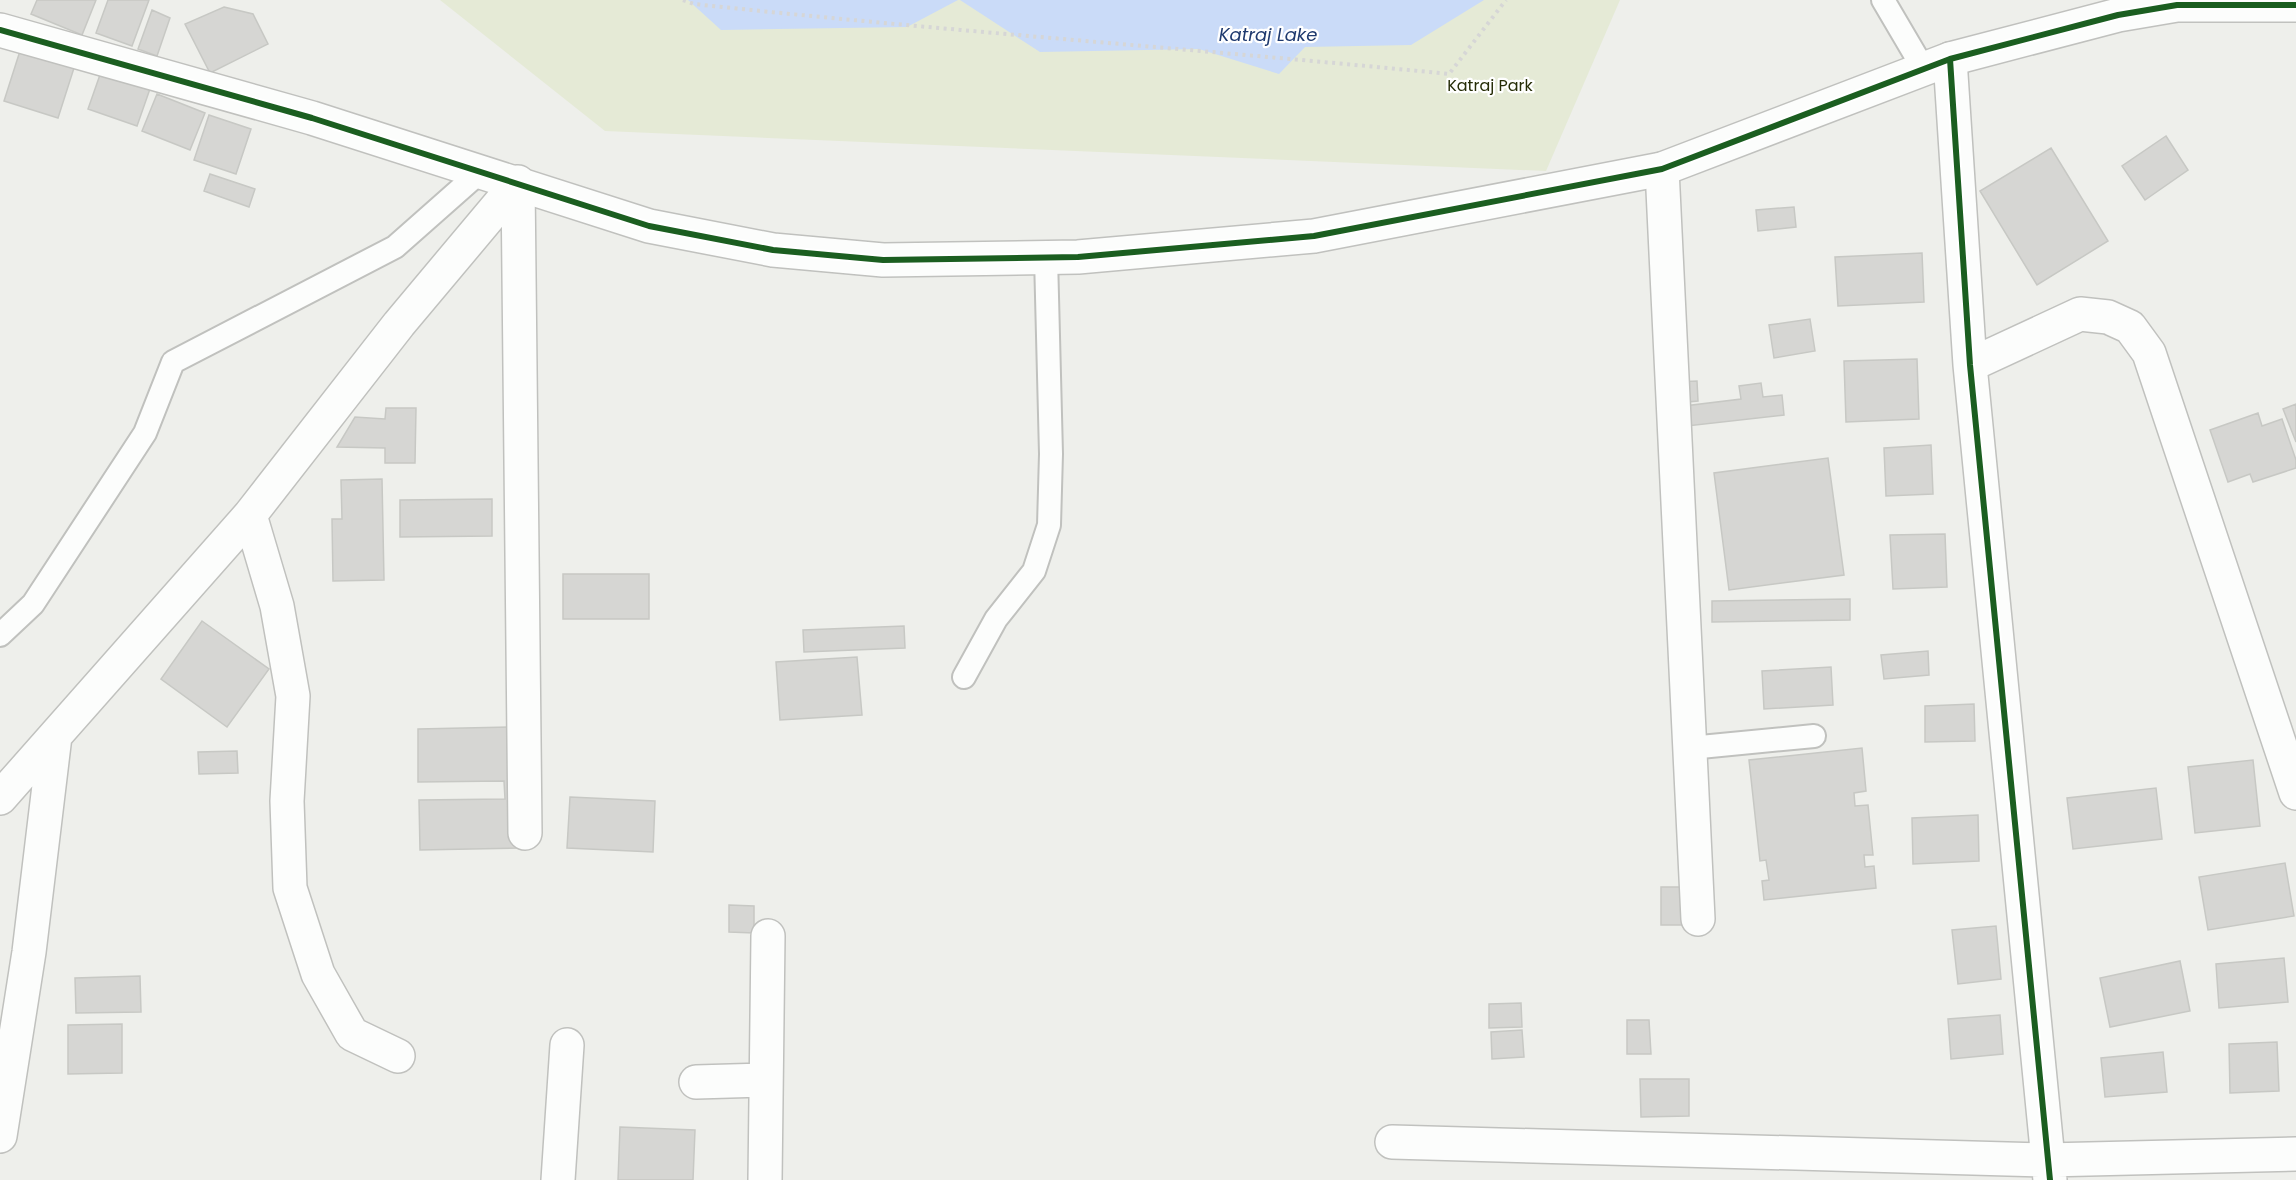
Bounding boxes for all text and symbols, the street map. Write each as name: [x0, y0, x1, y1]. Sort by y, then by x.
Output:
water label: Katraj Lake: [1219, 22, 1317, 47]
park label: Katraj Park: [1447, 74, 1534, 97]

